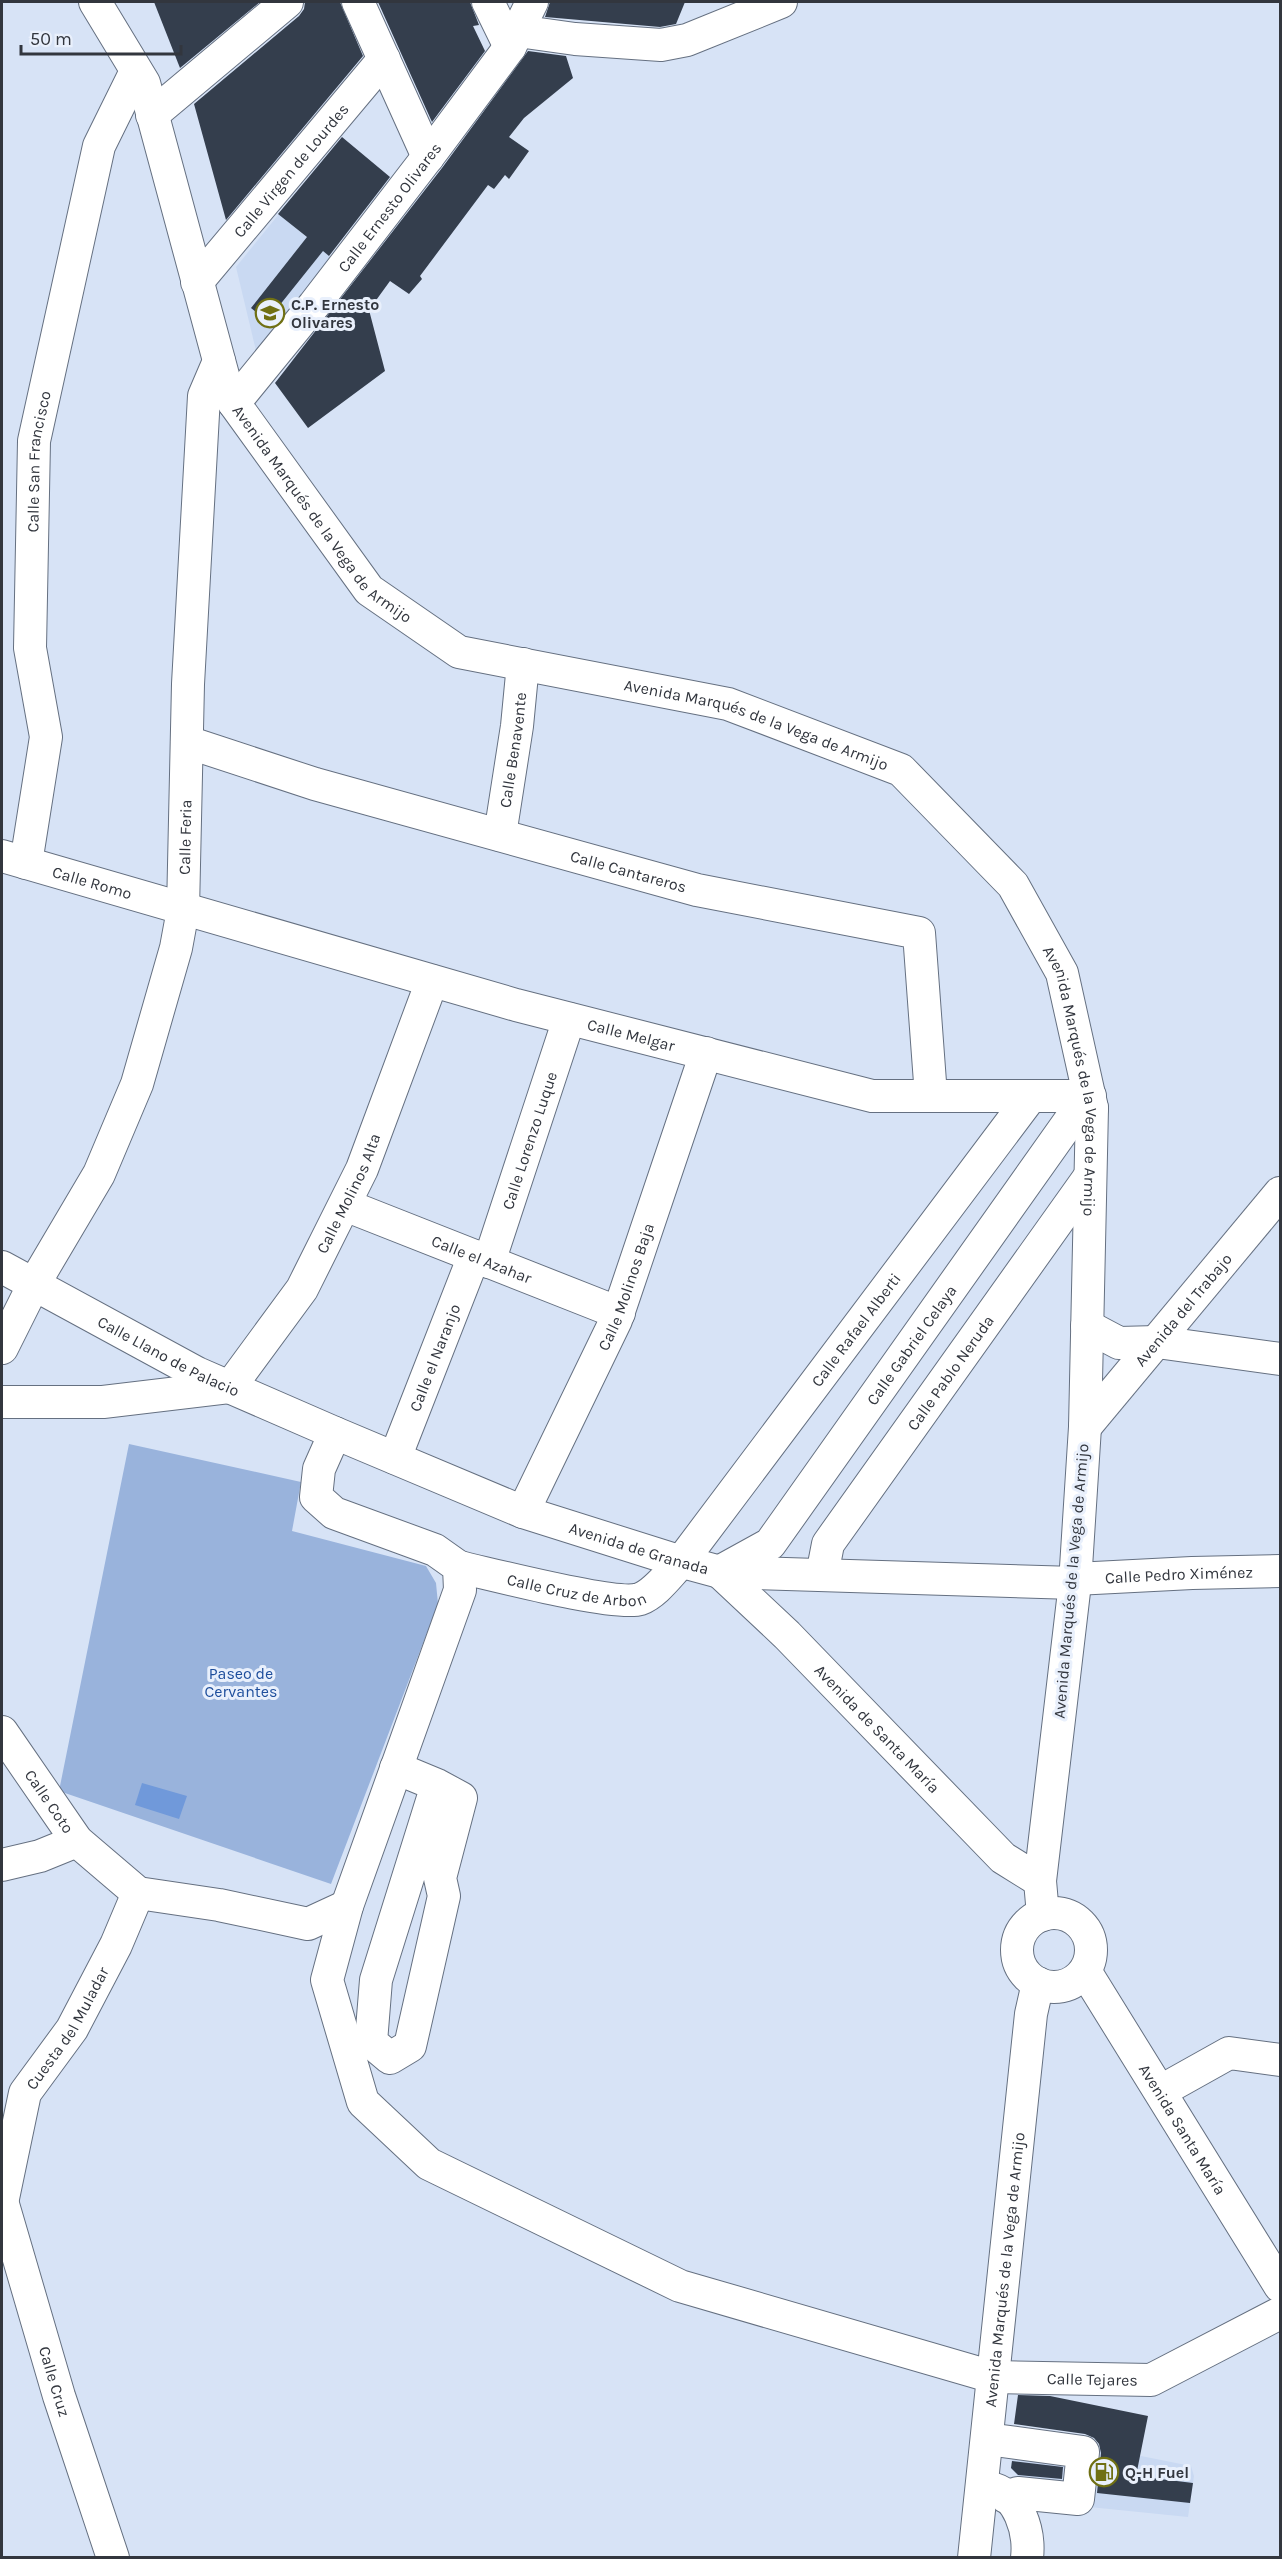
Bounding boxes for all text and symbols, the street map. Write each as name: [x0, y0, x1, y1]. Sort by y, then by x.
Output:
scale bar: [21, 18, 182, 56]
text: 50 m: [30, 28, 72, 50]
street label: Calle Virgen de Lourdes: [229, 99, 352, 241]
street label: Calle Ernesto Olivares: [334, 139, 445, 276]
place label: C.P. Ernesto Olivares: [291, 295, 379, 332]
school or university icon: C.P. Ernesto Olivares: [254, 297, 286, 329]
street label: Calle San Francisco: [23, 389, 54, 533]
street label: Avenida Marqués de la Vega de Armijo: [229, 401, 416, 626]
street label: Avenida Marqués de la Vega de Armijo: [623, 675, 891, 774]
street label: Calle Benavente: [495, 691, 530, 809]
street label: Calle Feria: [174, 799, 195, 875]
street label: Calle Cantareros: [568, 846, 689, 896]
street label: Calle Romo: [50, 862, 134, 903]
street label: Avenida Marqués de la Vega de Armijo: [1039, 942, 1102, 1216]
street label: Calle Melgar: [585, 1014, 677, 1055]
street label: Calle Lorenzo Luque: [497, 1069, 561, 1212]
street label: Calle Molinos Alta: [312, 1131, 384, 1256]
street label: Calle Molinos Baja: [593, 1220, 658, 1353]
street label: Calle el Azahar: [429, 1231, 535, 1287]
street label: Avenida del Trabajo: [1130, 1249, 1235, 1370]
street label: Calle Rafael Alberti: [807, 1269, 904, 1390]
street label: Calle Gabriel Celaya: [862, 1281, 960, 1409]
street label: Calle el Naranjo: [405, 1301, 464, 1414]
street label: Calle Llano de Palacio: [95, 1311, 243, 1400]
street label: Calle Pablo Neruda: [903, 1311, 997, 1434]
street label: Avenida Marqués de la Vega de Armijo: [1050, 1443, 1092, 1719]
street label: Avenida de Granada: [567, 1518, 711, 1578]
street label: Calle Pedro Ximénez: [1104, 1562, 1253, 1587]
street label: Calle Cruz de Arbon: [505, 1569, 649, 1610]
street label: Avenida de Santa María: [811, 1660, 944, 1797]
park label: Paseo de Cervantes: [205, 1664, 277, 1701]
street label: Calle Coto: [21, 1766, 78, 1837]
street label: Cuesta del Muladar: [21, 1963, 113, 2093]
street label: Avenida Santa María: [1135, 2060, 1231, 2198]
street label: Avenida Marqués de la Vega de Armijo: [980, 2131, 1028, 2408]
street label: Calle Cruz: [35, 2344, 75, 2419]
street label: Calle Tejares: [1047, 2369, 1138, 2389]
fuel station icon: Q-H Fuel: [1088, 2456, 1120, 2488]
place label: Q-H Fuel: [1125, 2463, 1189, 2482]

